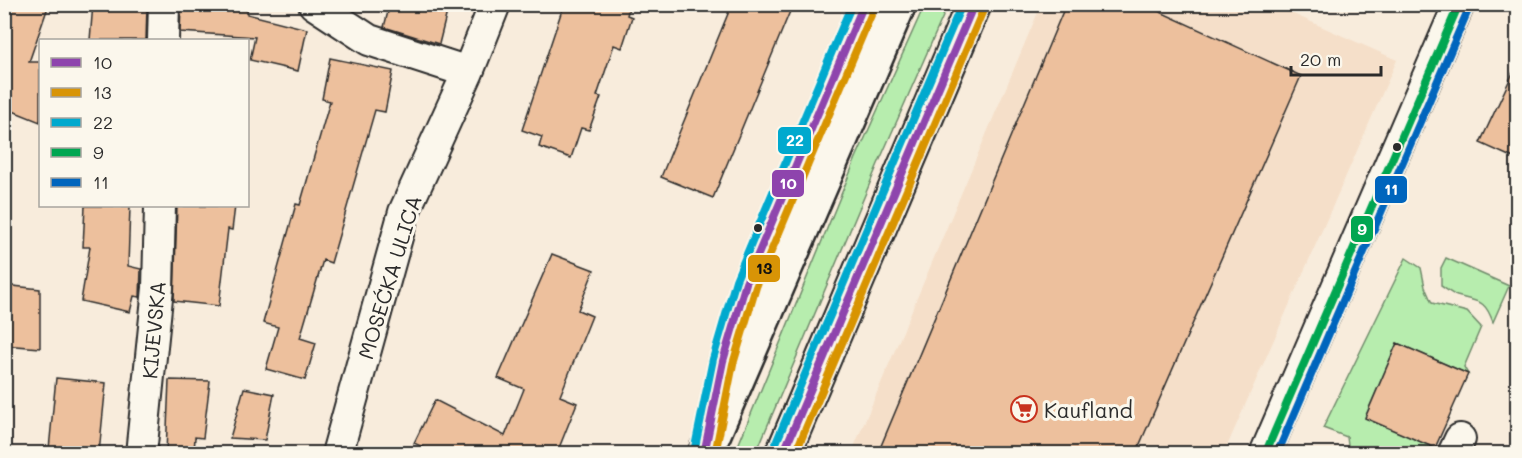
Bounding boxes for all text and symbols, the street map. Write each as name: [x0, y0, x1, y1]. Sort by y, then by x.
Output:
legend: [39, 39, 249, 207]
scale bar: [1291, 39, 1381, 77]
text: 20 m: [1300, 47, 1341, 71]
text: 10: [93, 50, 112, 74]
text: 13: [93, 80, 112, 104]
text: 22: [93, 110, 113, 134]
line badge: 22: [777, 126, 812, 155]
text: 22: [786, 129, 804, 150]
text: 9: [93, 140, 104, 164]
unlabelled marker: [1391, 141, 1403, 153]
line badge: 10: [771, 169, 805, 198]
text: 11: [93, 170, 109, 194]
text: 10: [779, 172, 797, 193]
line badge: 11: [1374, 175, 1408, 204]
text: 11: [1384, 178, 1398, 199]
street label: MOSEĆKA ULICA: [351, 192, 427, 362]
line badge: 9: [1350, 215, 1374, 243]
text: 9: [1357, 218, 1367, 239]
unlabelled marker: [752, 222, 764, 234]
line badge: 13: [747, 254, 781, 283]
text: 13: [756, 257, 773, 278]
street label: KIJEVSKA: [135, 280, 171, 380]
supermarket icon: Kaufland: [1009, 394, 1039, 424]
place label: Kaufland: [1044, 396, 1133, 423]

